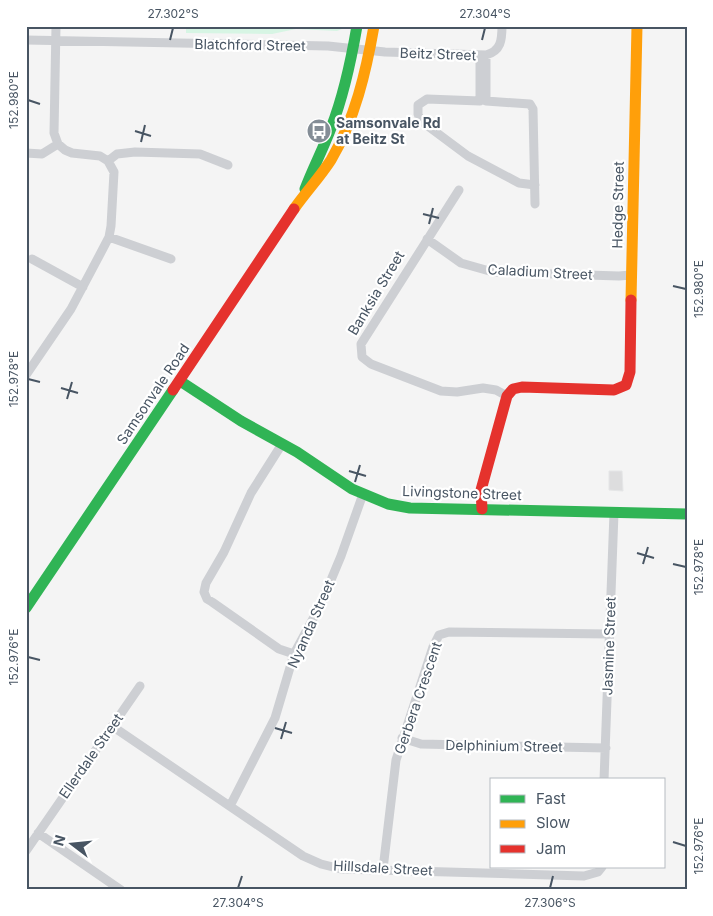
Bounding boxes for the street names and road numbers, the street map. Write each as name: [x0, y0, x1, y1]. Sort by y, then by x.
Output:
street label: Blatchford Street: [194, 35, 306, 54]
street label: Beitz Street: [400, 44, 477, 63]
street label: Hedge Street: [608, 161, 627, 249]
street label: Banksia Street: [344, 247, 408, 338]
street label: Caladium Street: [487, 260, 593, 283]
street label: Samsonvale Road: [113, 340, 193, 447]
street label: Livingstone Street: [402, 482, 522, 503]
street label: Nyanda Street: [284, 577, 338, 670]
street label: Jasmine Street: [598, 596, 619, 696]
street label: Gerbera Crescent: [390, 639, 445, 756]
street label: Ellerdale Street: [55, 710, 126, 801]
street label: Delphinium Street: [445, 736, 563, 755]
street label: Hillsdale Street: [333, 856, 434, 879]

